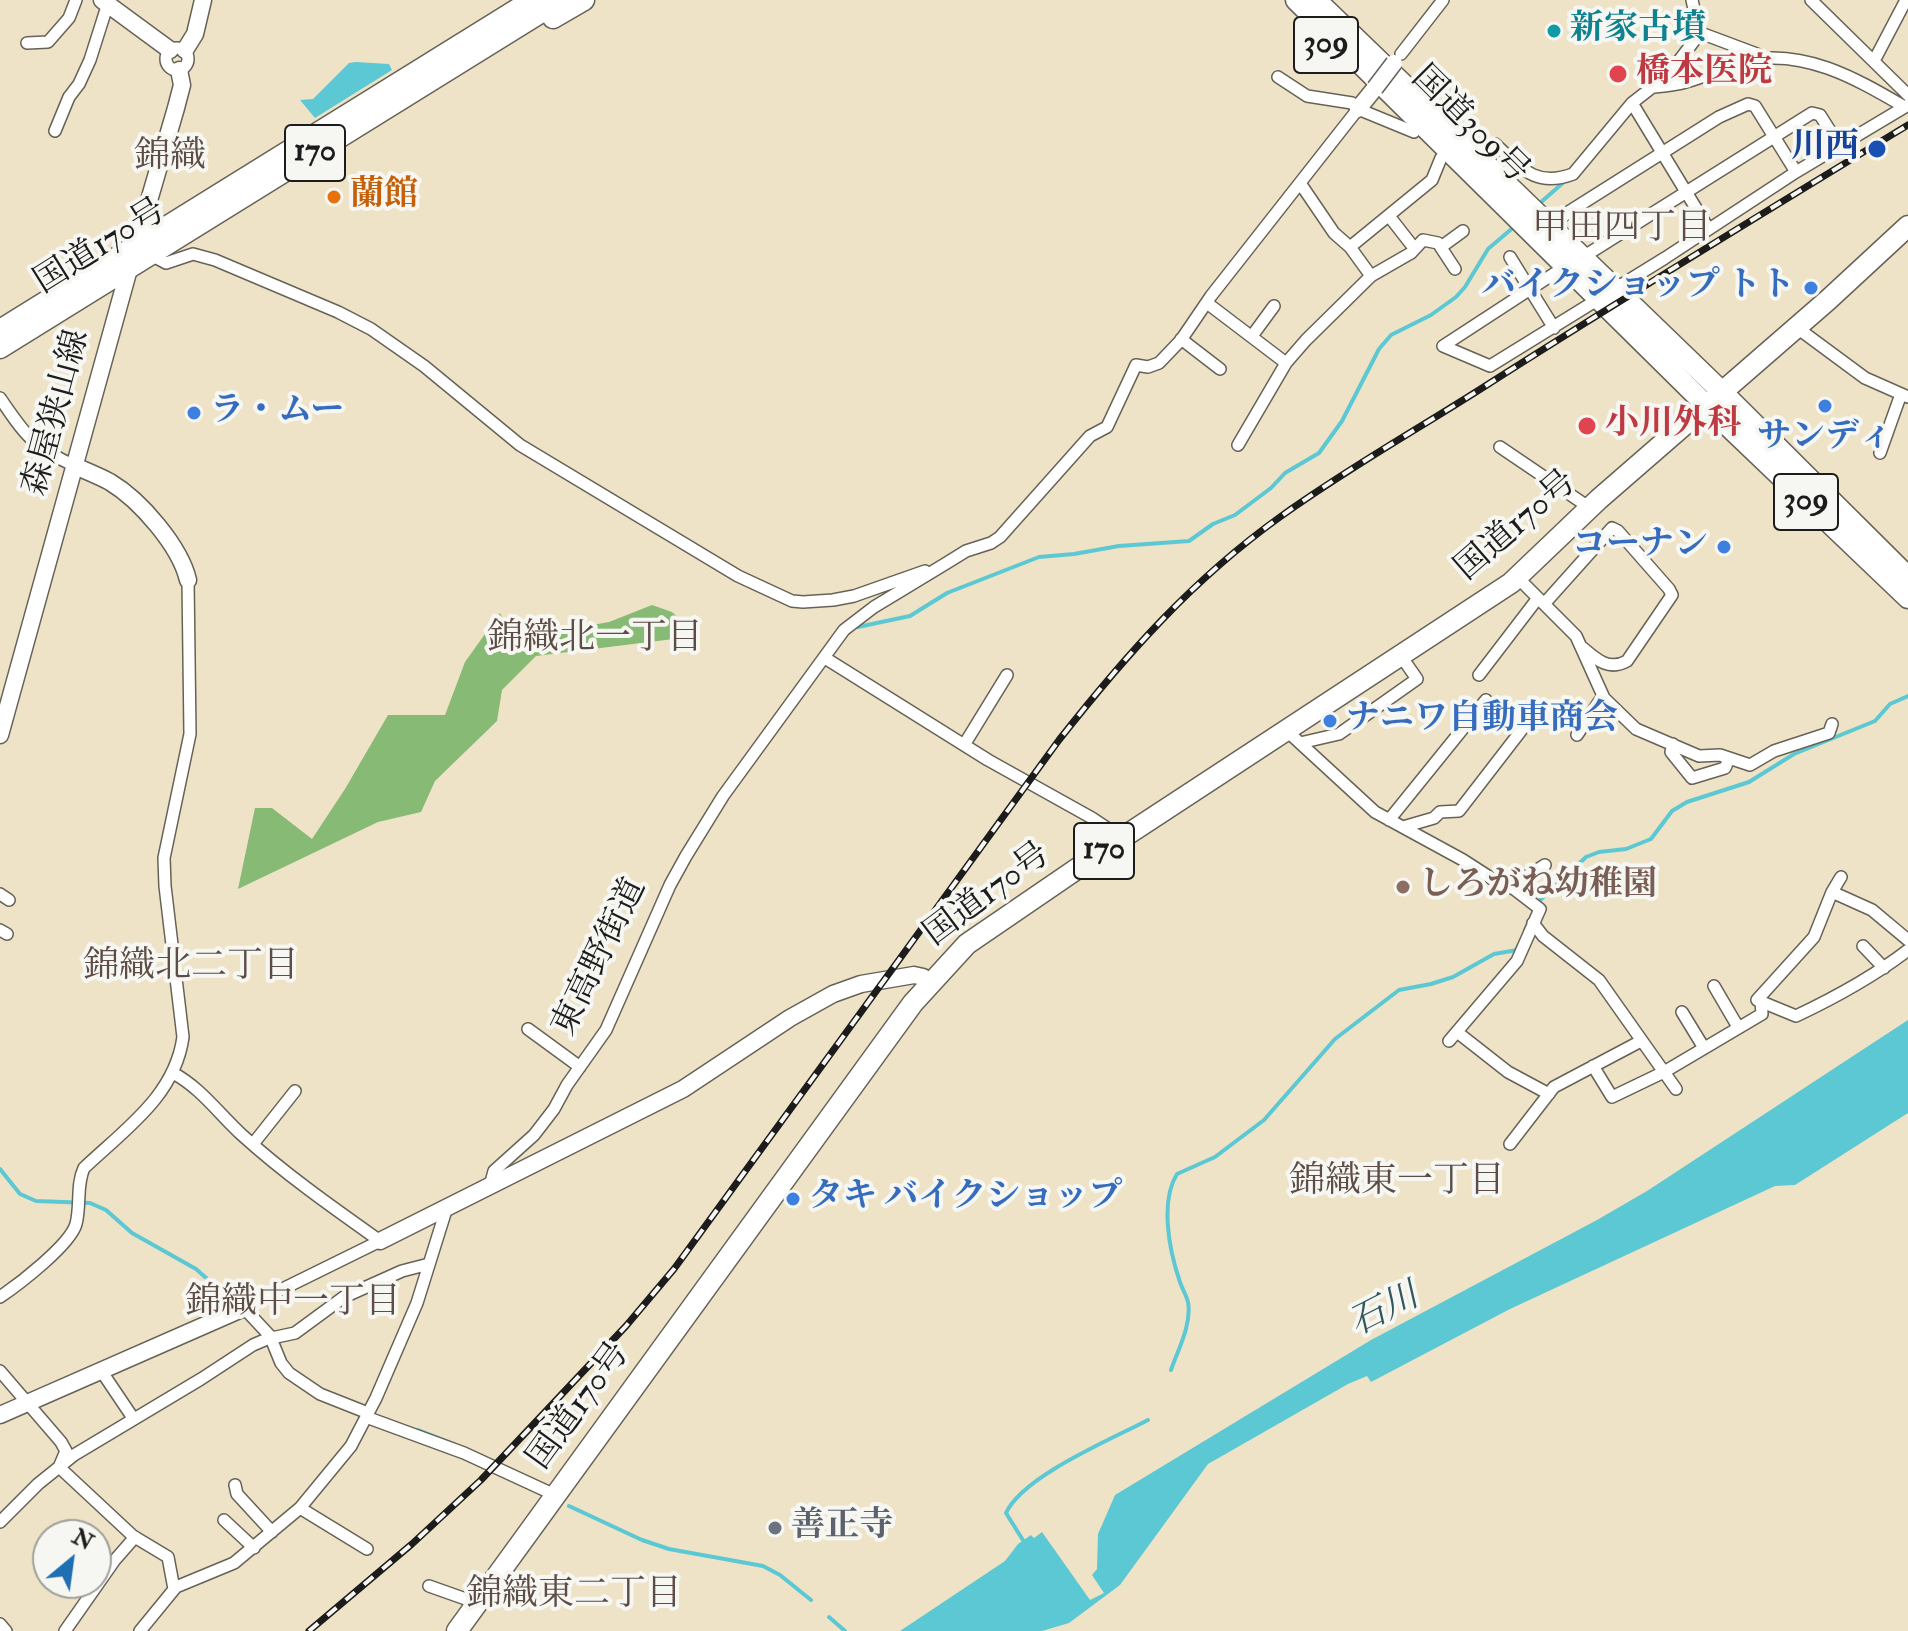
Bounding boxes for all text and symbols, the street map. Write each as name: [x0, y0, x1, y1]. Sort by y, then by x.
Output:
place label: 新家古墳: [1570, 11, 1706, 51]
road number: 309: [1294, 17, 1358, 73]
marker: 新家古墳: [1545, 22, 1563, 40]
place label: 橋本医院: [1636, 54, 1772, 94]
street label: 国道309号: [1402, 59, 1536, 193]
marker: 橋本医院: [1607, 63, 1629, 85]
road number: 170: [285, 125, 345, 181]
place label: 川西: [1791, 129, 1859, 169]
district label: 錦織: [134, 136, 206, 180]
marker: 川西: [1866, 138, 1888, 160]
place label: 蘭館: [350, 177, 418, 217]
marker: 蘭館: [325, 188, 343, 206]
street label: 国道170号: [28, 192, 174, 304]
district label: 甲田四丁目: [1532, 208, 1712, 252]
place label: バイクショップ トト: [1482, 268, 1795, 308]
marker: バイクショップ トト: [1802, 279, 1820, 297]
street label: 森屋狭山線: [16, 326, 100, 500]
place label: ラ・ムー: [210, 393, 344, 433]
marker: サンディ: [1816, 397, 1834, 415]
marker: ラ・ムー: [185, 404, 203, 422]
place label: 小川外科: [1605, 406, 1741, 446]
marker: 小川外科: [1576, 415, 1598, 437]
place label: サンディ: [1757, 419, 1893, 459]
street label: 国道170号: [1448, 463, 1586, 591]
road number: 309: [1774, 474, 1838, 530]
place label: コーナン: [1572, 527, 1708, 567]
marker: コーナン: [1715, 538, 1733, 556]
district label: 錦織北一丁目: [487, 618, 703, 662]
place label: ナニワ自動車商会: [1346, 701, 1618, 741]
marker: ナニワ自動車商会: [1321, 712, 1339, 730]
road number: 170: [1074, 823, 1134, 879]
street label: 国道170号: [917, 835, 1059, 957]
place label: しろがね幼稚園: [1419, 867, 1657, 907]
street label: 東高野街道: [545, 873, 657, 1043]
marker: しろがね幼稚園: [1394, 878, 1412, 896]
district label: 錦織北二丁目: [83, 946, 299, 990]
district label: 錦織東一丁目: [1289, 1161, 1505, 1205]
place label: タキ バイクショップ: [809, 1179, 1122, 1219]
marker: タキ バイクショップ: [784, 1190, 802, 1208]
water label: 石川: [1343, 1276, 1427, 1348]
district label: 錦織中一丁目: [185, 1282, 401, 1326]
street label: 国道170号: [520, 1336, 640, 1478]
place label: 善正寺: [791, 1508, 893, 1548]
north arrow: [32, 1519, 112, 1599]
marker: 善正寺: [766, 1519, 784, 1537]
text: N: [67, 1523, 98, 1557]
district label: 錦織東二丁目: [466, 1574, 682, 1618]

